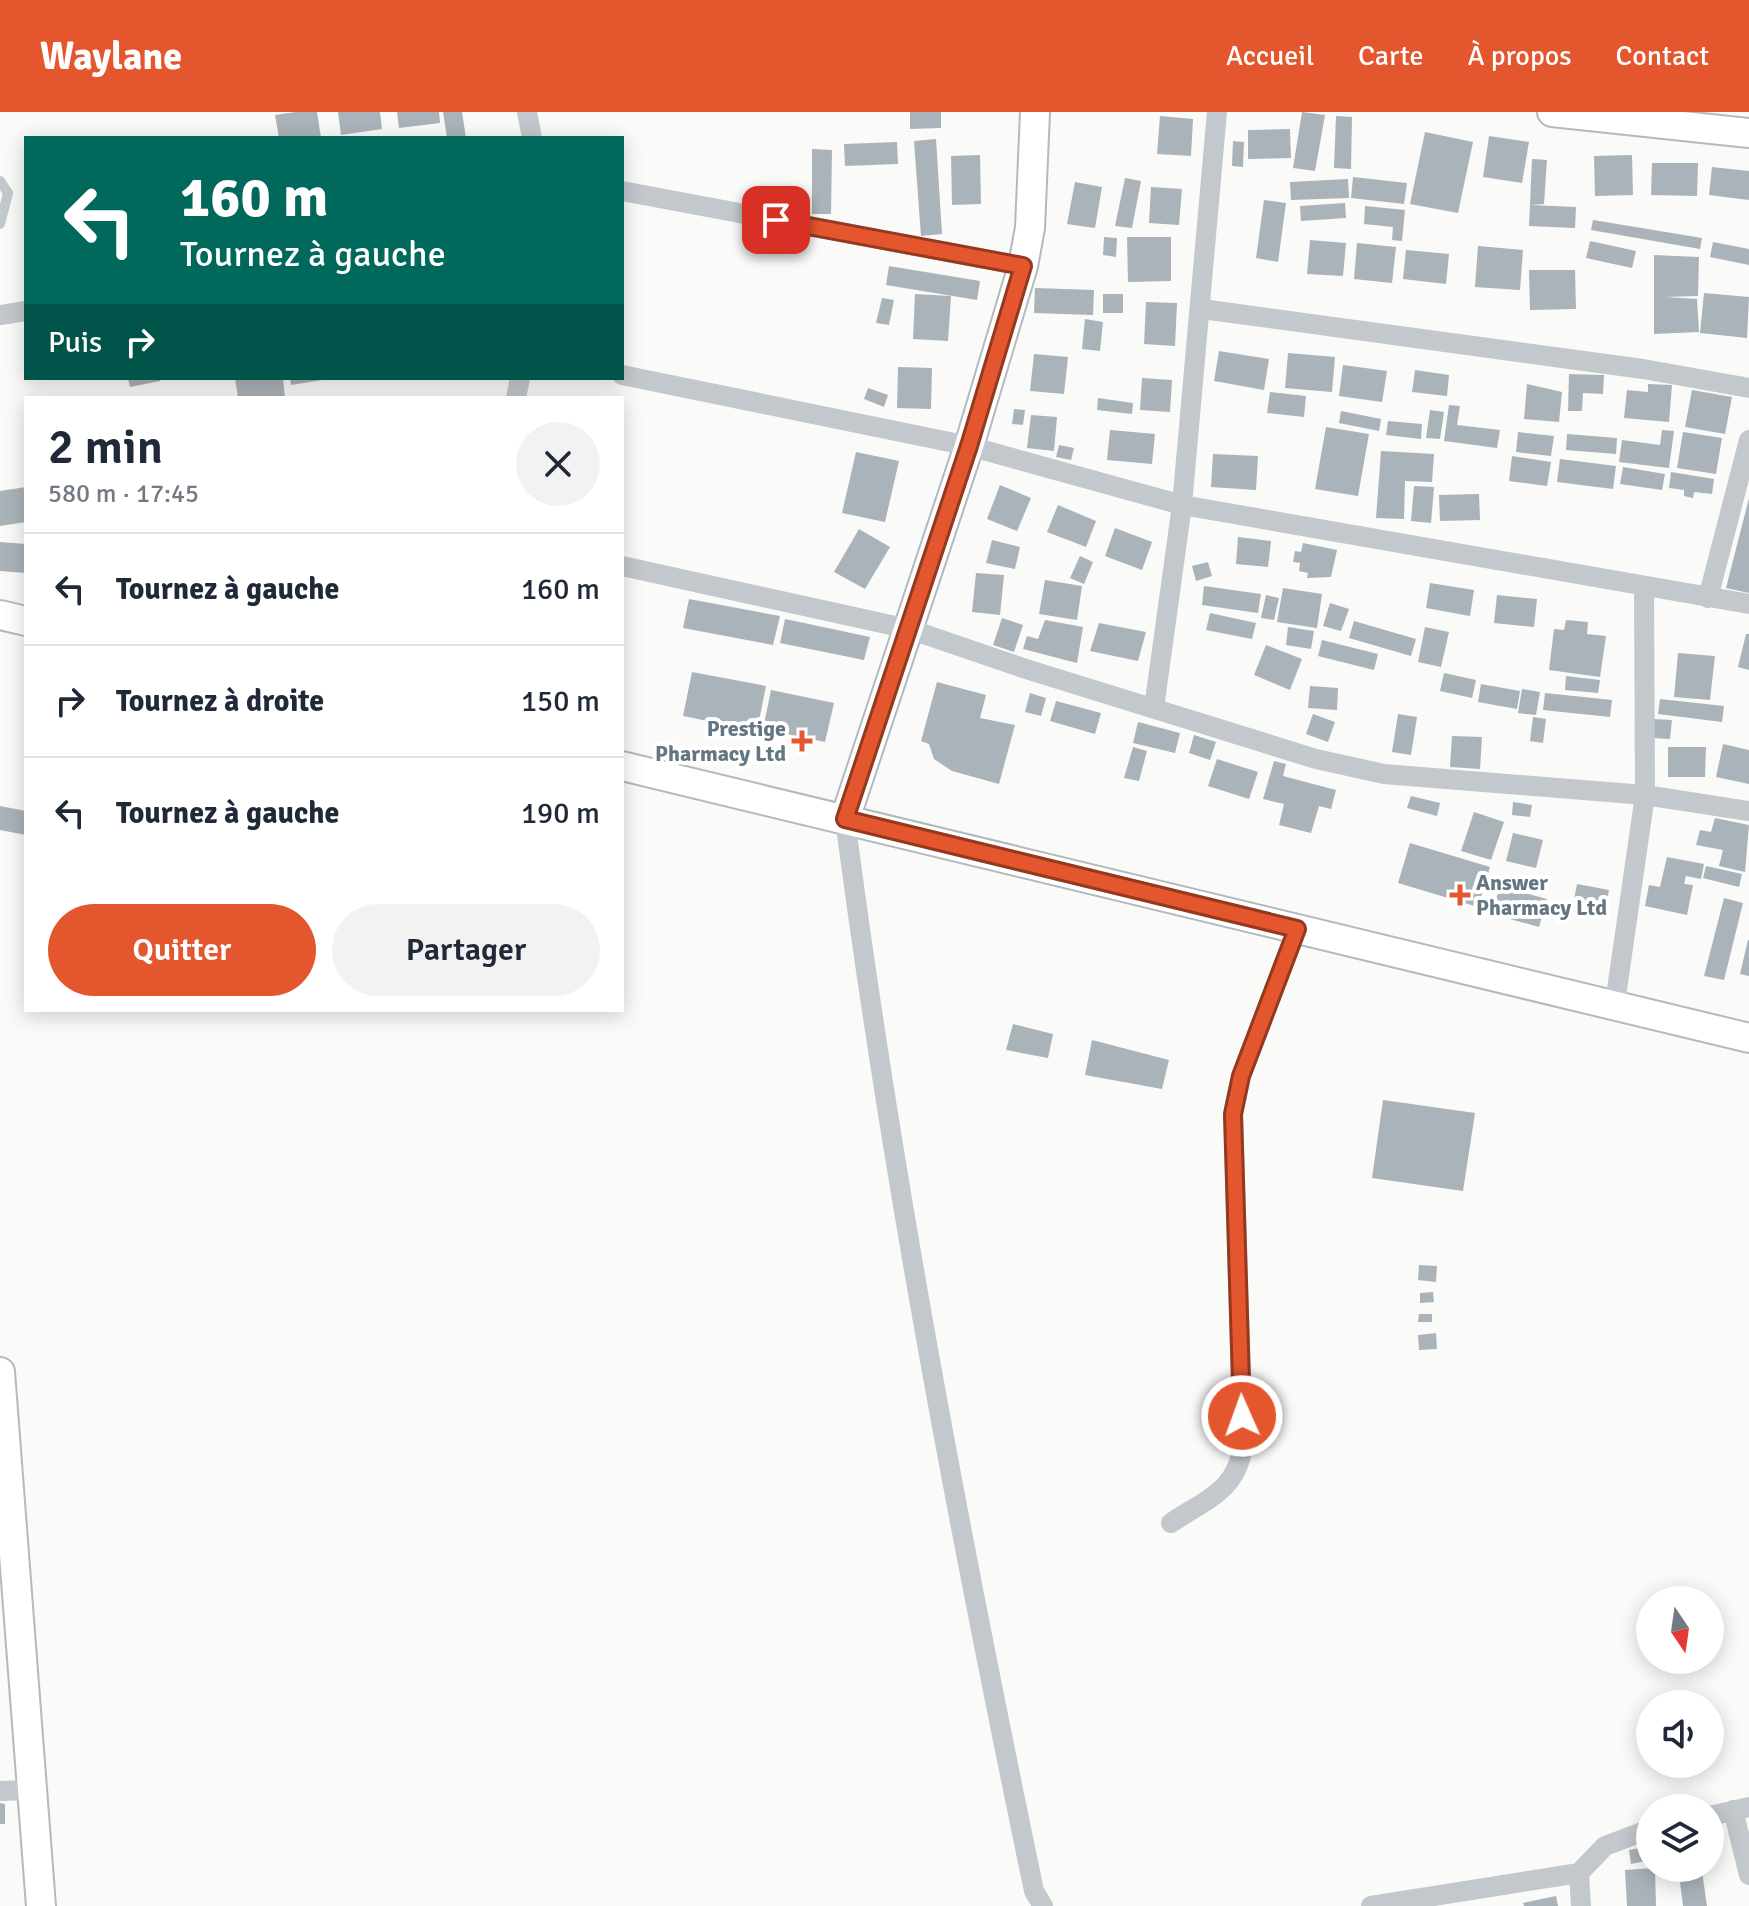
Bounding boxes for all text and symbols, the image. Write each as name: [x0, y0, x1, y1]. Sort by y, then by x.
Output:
text: Waylane: [40, 33, 182, 80]
text: Accueil: [1226, 39, 1314, 73]
text: Carte: [1358, 39, 1423, 73]
text: À propos: [1467, 39, 1572, 73]
text: Contact: [1616, 39, 1709, 73]
text: 160 m: [180, 163, 328, 232]
icon: left: [48, 168, 152, 272]
pin: [742, 186, 810, 254]
icon: arrive: [754, 198, 798, 242]
text: Tournez à gauche: [180, 232, 446, 277]
icon: right: [118, 320, 162, 364]
text: Puis: [48, 324, 102, 361]
text: 2 min: [48, 418, 163, 477]
button: close: [516, 422, 600, 506]
text: 580 m · 17:45: [48, 478, 199, 510]
icon: left: [48, 567, 92, 611]
text: Tournez à gauche: [116, 571, 339, 608]
text: 160 m: [521, 571, 600, 608]
icon: right: [48, 679, 92, 723]
text: Tournez à droite: [116, 683, 324, 720]
text: 150 m: [521, 683, 600, 720]
place label: Prestige Pharmacy Ltd: [655, 715, 786, 767]
marker: Prestige Pharmacy Ltd: [793, 732, 811, 750]
icon: left: [48, 791, 92, 835]
text: Tournez à gauche: [116, 795, 339, 832]
text: 190 m: [521, 795, 600, 832]
place label: Answer Pharmacy Ltd: [1476, 869, 1607, 921]
marker: Answer Pharmacy Ltd: [1451, 886, 1469, 904]
button: Quitter: [48, 904, 316, 996]
button: Partager: [332, 904, 600, 996]
position arrow: [1200, 1374, 1284, 1458]
north arrow: [1636, 1586, 1724, 1674]
map controls: [1636, 1586, 1724, 1882]
button: sound: [1636, 1690, 1724, 1778]
button: layers: [1636, 1794, 1724, 1882]

